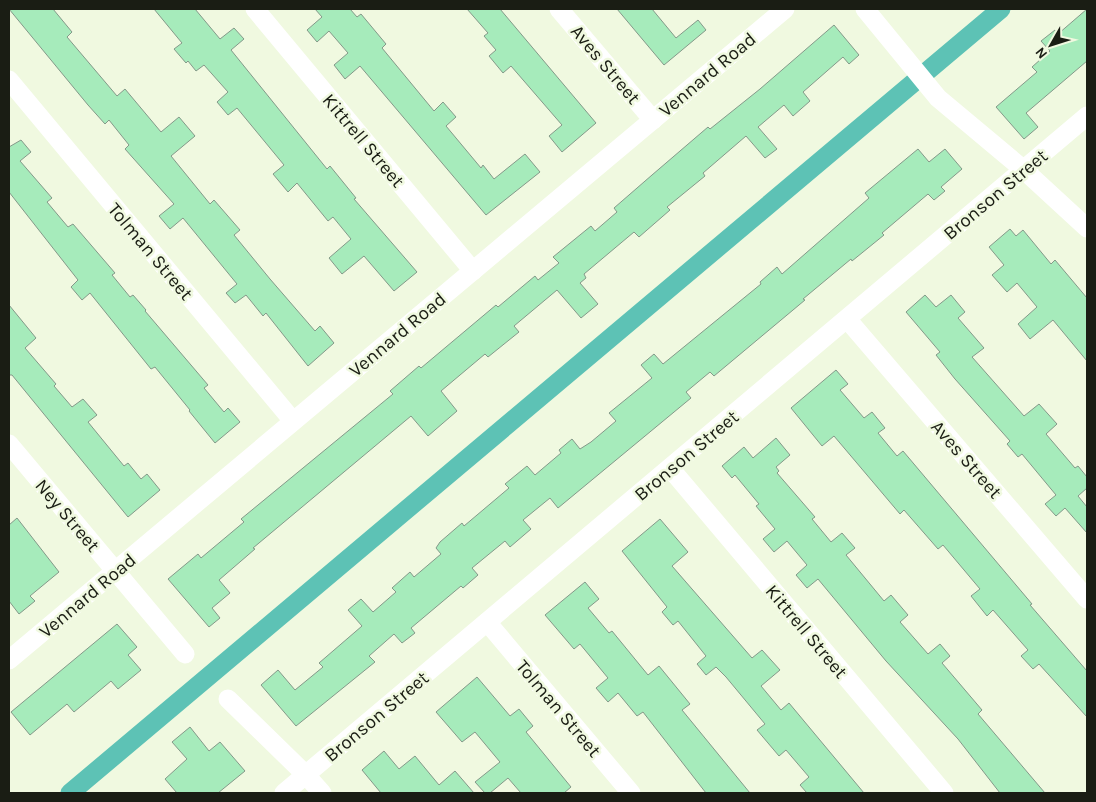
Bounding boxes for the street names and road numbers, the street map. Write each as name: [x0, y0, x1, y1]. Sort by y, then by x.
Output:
street label: Aves Street: [566, 21, 645, 109]
street label: Vennard Road: [655, 28, 761, 122]
street label: Kittrell Street: [318, 89, 409, 192]
street label: Bronson Street: [939, 145, 1052, 245]
street label: Tolman Street: [103, 199, 197, 305]
street label: Vennard Road: [345, 288, 451, 382]
street label: Bronson Street: [630, 406, 743, 506]
street label: Aves Street: [926, 416, 1006, 503]
street label: Ney Street: [30, 475, 104, 557]
street label: Vennard Road: [35, 549, 141, 643]
street label: Kittrell Street: [761, 580, 852, 683]
street label: Tolman Street: [511, 656, 605, 762]
street label: Bronson Street: [320, 667, 433, 767]

